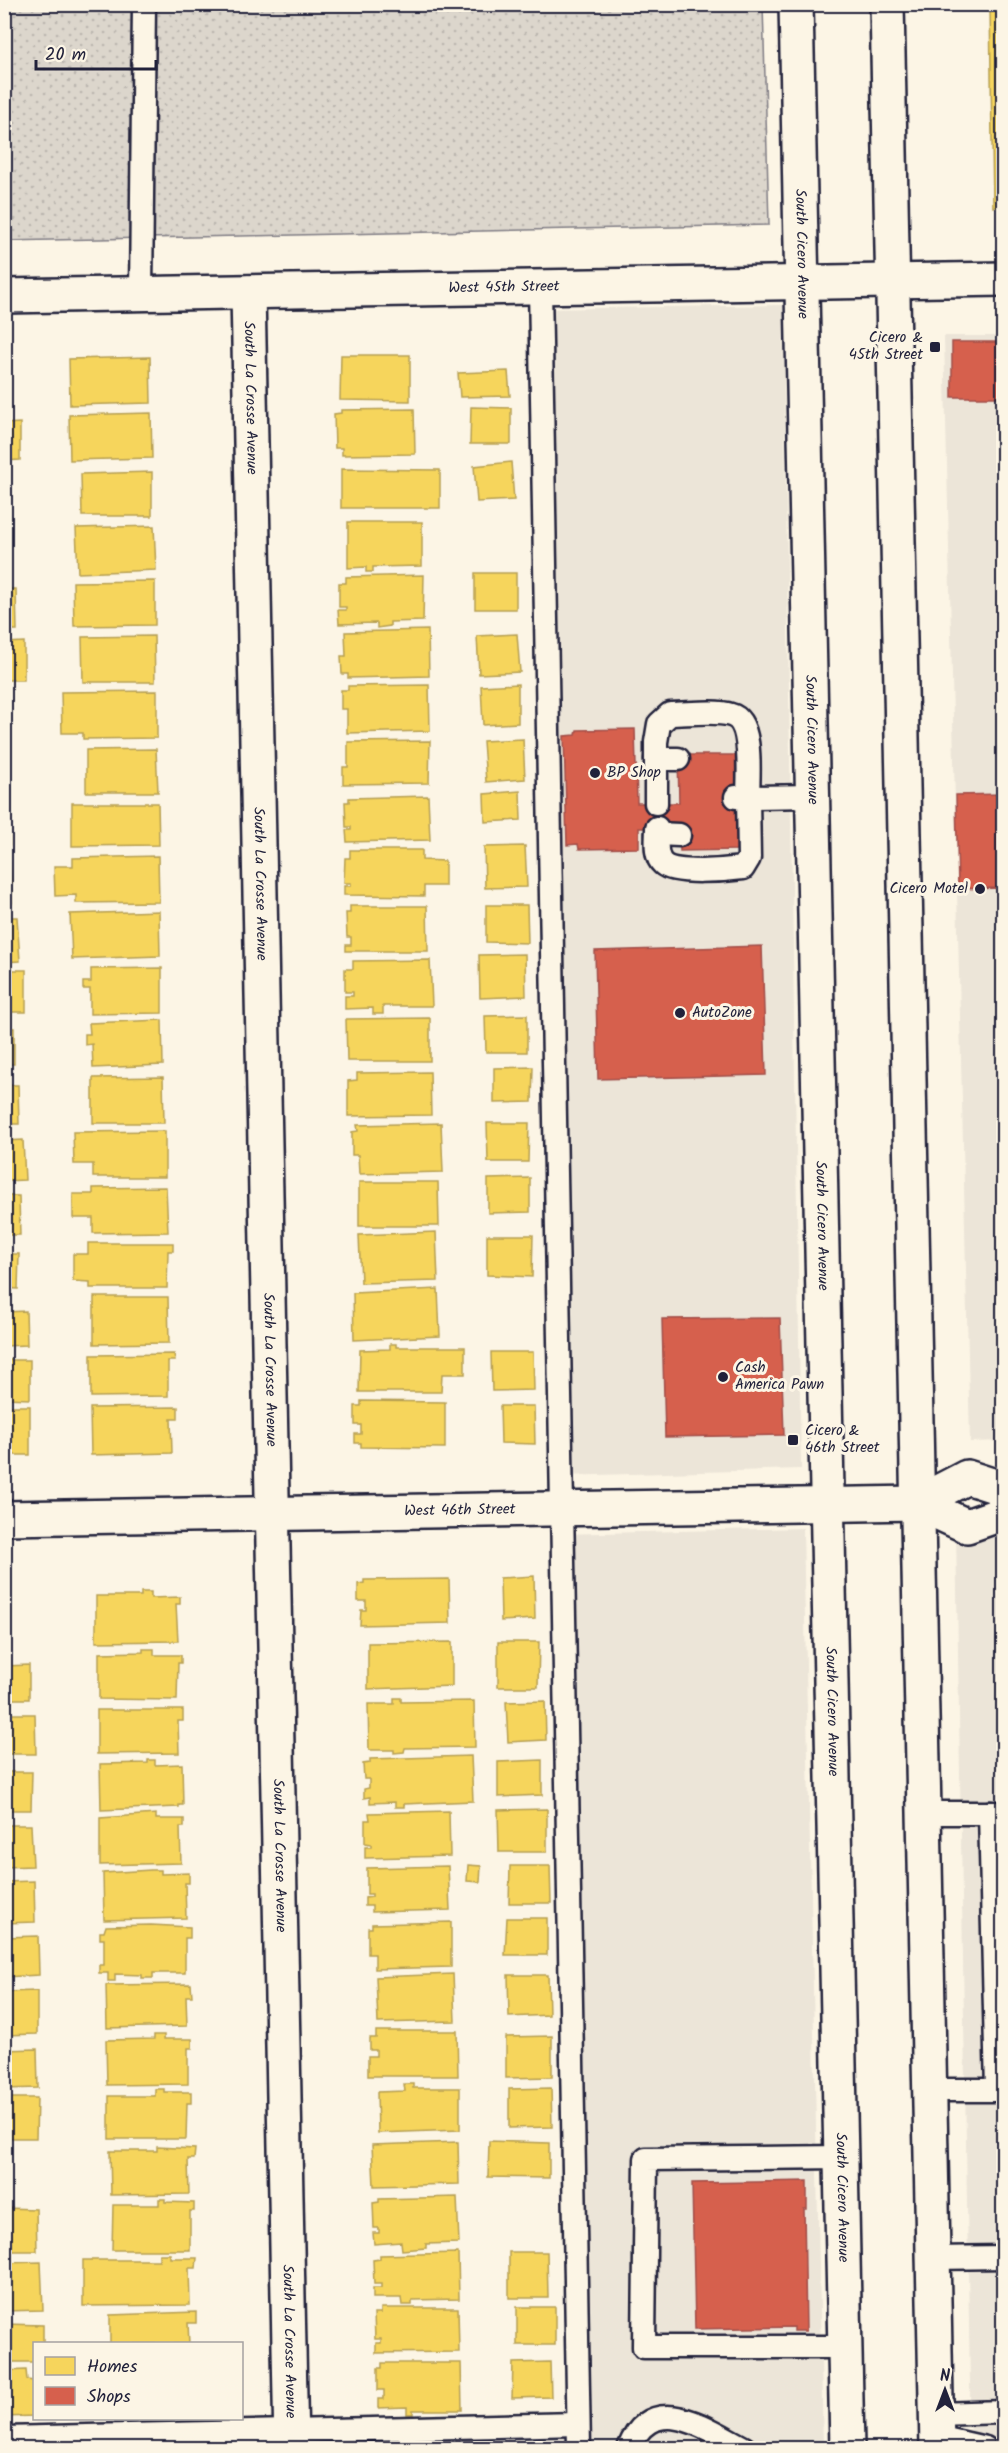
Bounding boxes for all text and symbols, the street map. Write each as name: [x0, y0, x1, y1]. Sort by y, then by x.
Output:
scale bar: [36, 33, 156, 71]
text: 20 m: [45, 41, 86, 70]
street label: South Cicero Avenue: [788, 189, 815, 319]
street label: West 45th Street: [448, 275, 560, 300]
street label: South La Crosse Avenue: [237, 321, 264, 475]
place label: Cicero & 45th Street: [849, 326, 923, 367]
marker: Cicero & 45th Street: [928, 340, 942, 354]
street label: South Cicero Avenue: [798, 675, 825, 805]
place label: BP Shop: [607, 761, 661, 785]
marker: BP Shop: [588, 766, 602, 780]
street label: South La Crosse Avenue: [246, 807, 273, 961]
place label: Cicero Motel: [889, 877, 968, 901]
marker: Cicero Motel: [973, 882, 987, 896]
place label: AutoZone: [692, 1001, 752, 1025]
marker: AutoZone: [673, 1006, 687, 1020]
street label: South Cicero Avenue: [808, 1161, 835, 1291]
street label: South La Crosse Avenue: [256, 1293, 283, 1447]
place label: Cash America Pawn: [735, 1356, 824, 1397]
marker: Cash America Pawn: [716, 1370, 730, 1384]
place label: Cicero & 46th Street: [805, 1419, 880, 1460]
marker: Cicero & 46th Street: [786, 1433, 800, 1447]
street label: West 46th Street: [404, 1498, 516, 1523]
street label: South Cicero Avenue: [818, 1646, 845, 1777]
street label: South La Crosse Avenue: [266, 1779, 293, 1933]
street label: South Cicero Avenue: [828, 2132, 855, 2263]
street label: South La Crosse Avenue: [275, 2265, 302, 2419]
legend: [33, 2342, 243, 2420]
text: Homes: [87, 2353, 138, 2382]
north arrow: [915, 2360, 975, 2420]
text: N: [940, 2364, 950, 2389]
text: Shops: [87, 2383, 131, 2412]

